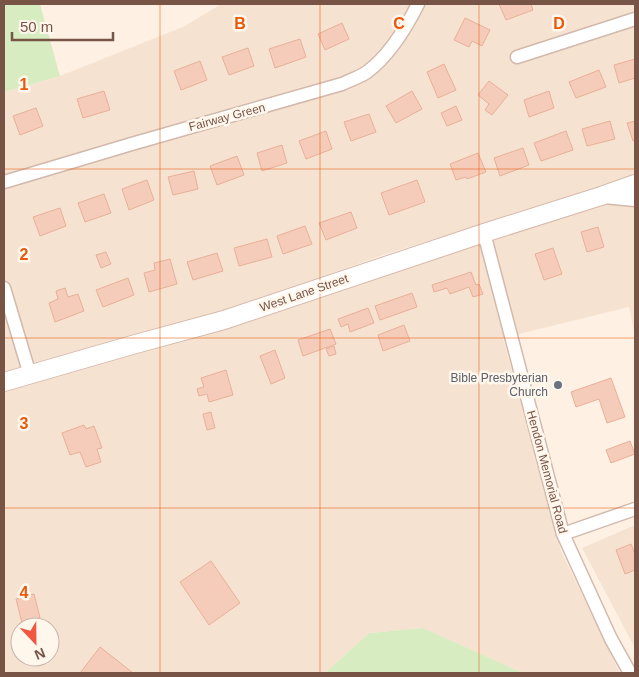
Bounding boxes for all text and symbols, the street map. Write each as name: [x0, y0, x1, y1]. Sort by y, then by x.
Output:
scale bar: [12, 10, 114, 42]
text: B: [234, 15, 246, 32]
text: C: [393, 15, 405, 32]
text: D: [553, 15, 565, 32]
text: 50 m: [20, 18, 53, 35]
text: 1: [20, 76, 29, 93]
street label: Fairway Green: [187, 100, 267, 134]
text: 2: [20, 246, 29, 263]
street label: West Lane Street: [258, 271, 351, 315]
place label: Bible Presbyterian Church: [451, 371, 548, 399]
marker: Bible Presbyterian Church: [552, 379, 564, 391]
street label: Hendon Memorial Road: [524, 409, 570, 535]
text: 3: [20, 415, 29, 432]
text: 4: [20, 584, 29, 601]
north arrow: [10, 617, 60, 667]
text: N: [32, 645, 48, 663]

